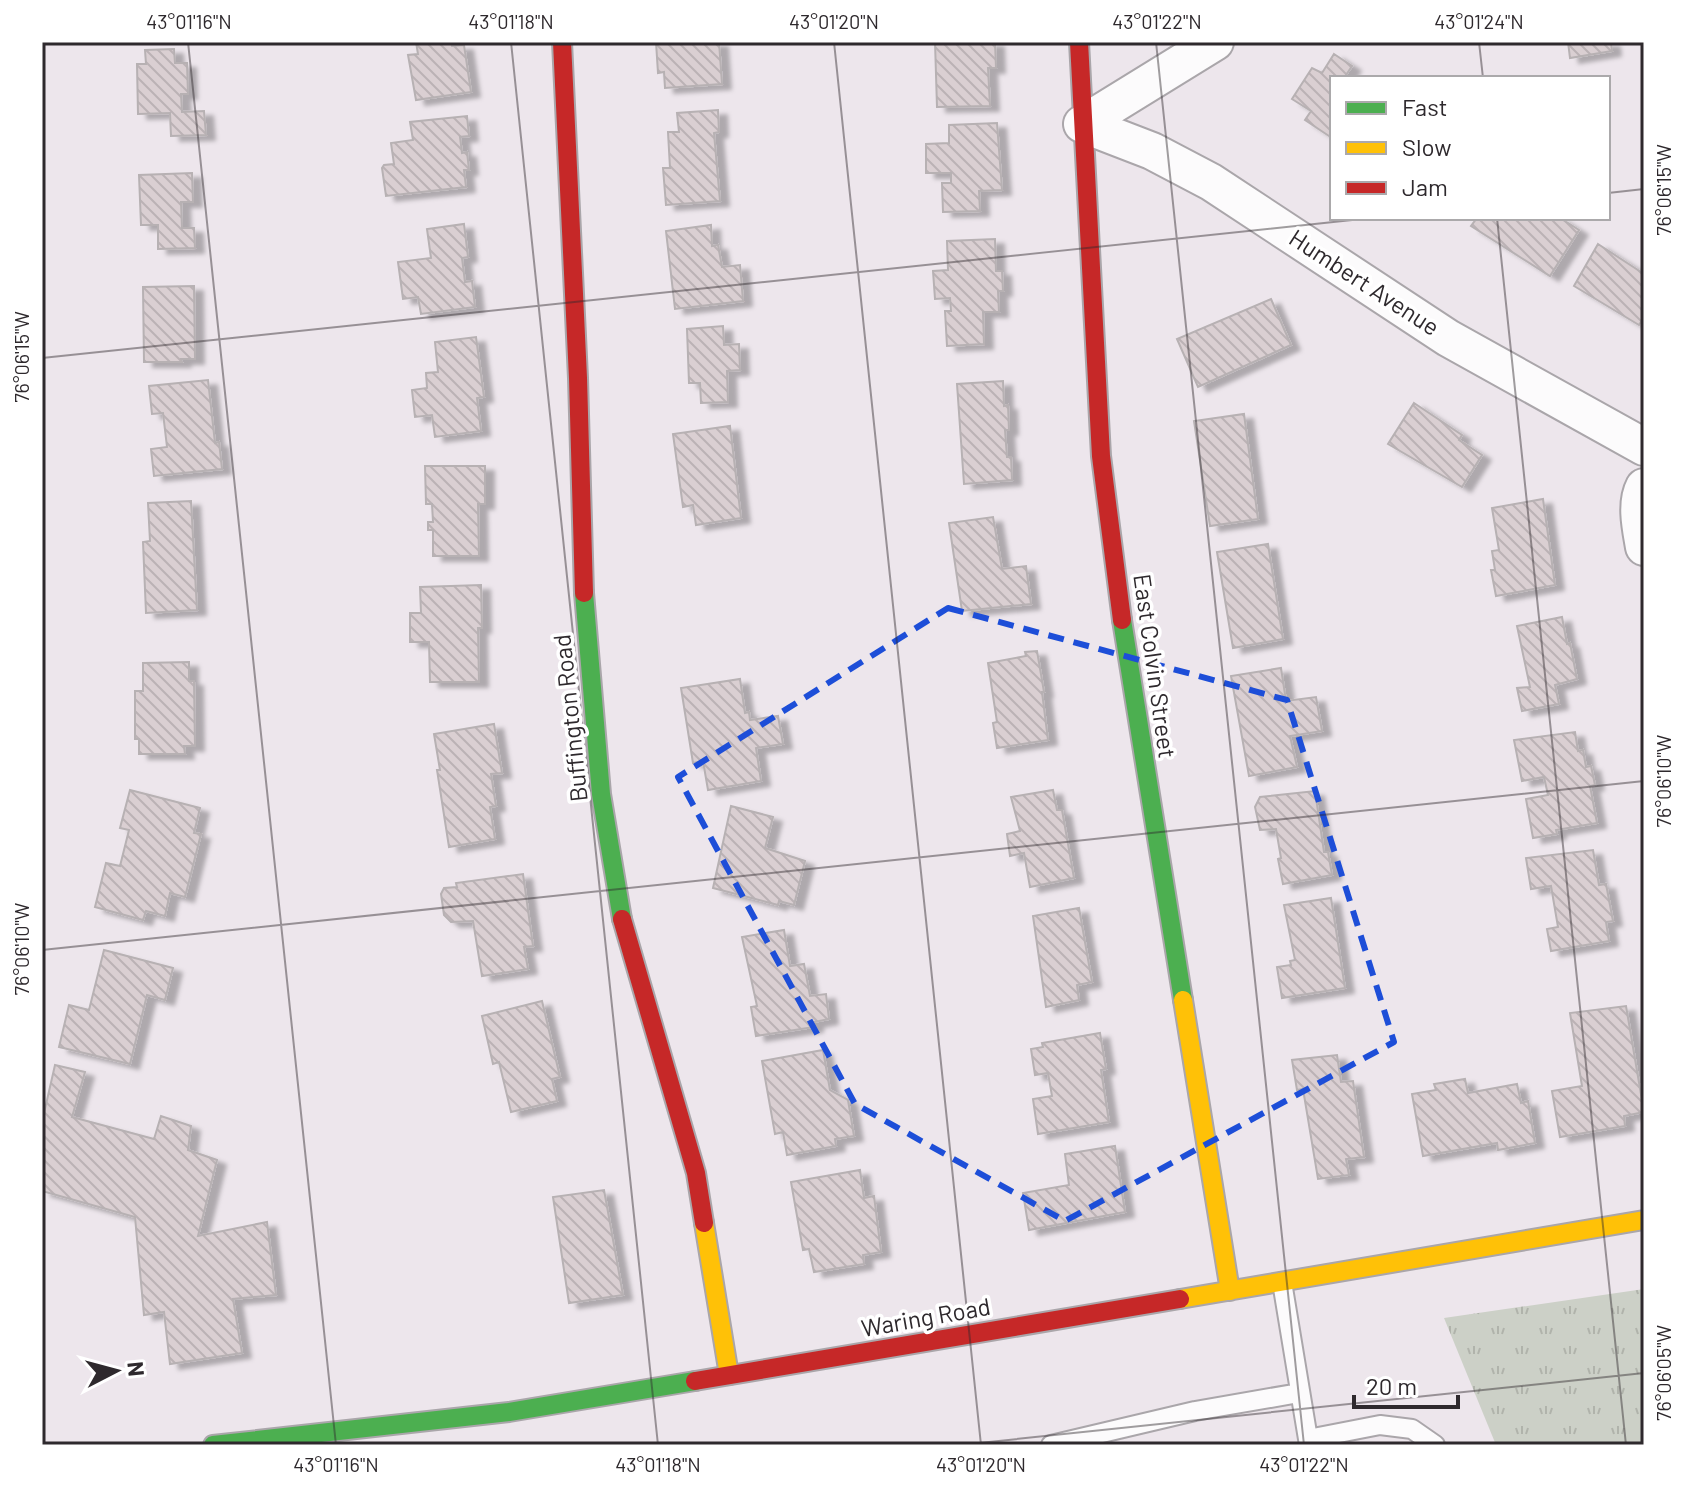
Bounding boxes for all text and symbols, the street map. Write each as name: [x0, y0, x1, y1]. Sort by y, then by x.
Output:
text: 43°01'16"N: [146, 9, 232, 33]
text: 43°01'18"N: [468, 9, 554, 33]
text: 43°01'20"N: [789, 9, 879, 33]
text: 43°01'22"N: [1112, 9, 1202, 33]
text: 43°01'24"N: [1434, 9, 1524, 33]
legend: [1330, 76, 1610, 220]
text: Fast: [1402, 92, 1447, 121]
text: Slow: [1402, 132, 1451, 161]
text: 76°06'15"W: [1651, 144, 1675, 236]
text: Jam: [1402, 172, 1448, 201]
street label: Humbert Avenue: [1284, 222, 1445, 341]
text: 76°06'15"W: [9, 311, 33, 403]
street label: East Colvin Street: [1128, 572, 1183, 760]
street label: Buffington Road: [546, 633, 593, 803]
text: 76°06'10"W: [1651, 734, 1675, 827]
text: 76°06'10"W: [9, 902, 33, 995]
street label: Waring Road: [859, 1291, 993, 1342]
text: 76°06'05"W: [1651, 1325, 1675, 1421]
north arrow: [76, 1331, 156, 1411]
scale bar: [1354, 1359, 1458, 1409]
text: N: [123, 1360, 151, 1377]
text: 20 m: [1366, 1371, 1417, 1400]
text: 43°01'16"N: [293, 1452, 379, 1476]
text: 43°01'18"N: [615, 1452, 701, 1476]
text: 43°01'20"N: [936, 1452, 1026, 1476]
text: 43°01'22"N: [1259, 1452, 1349, 1476]

